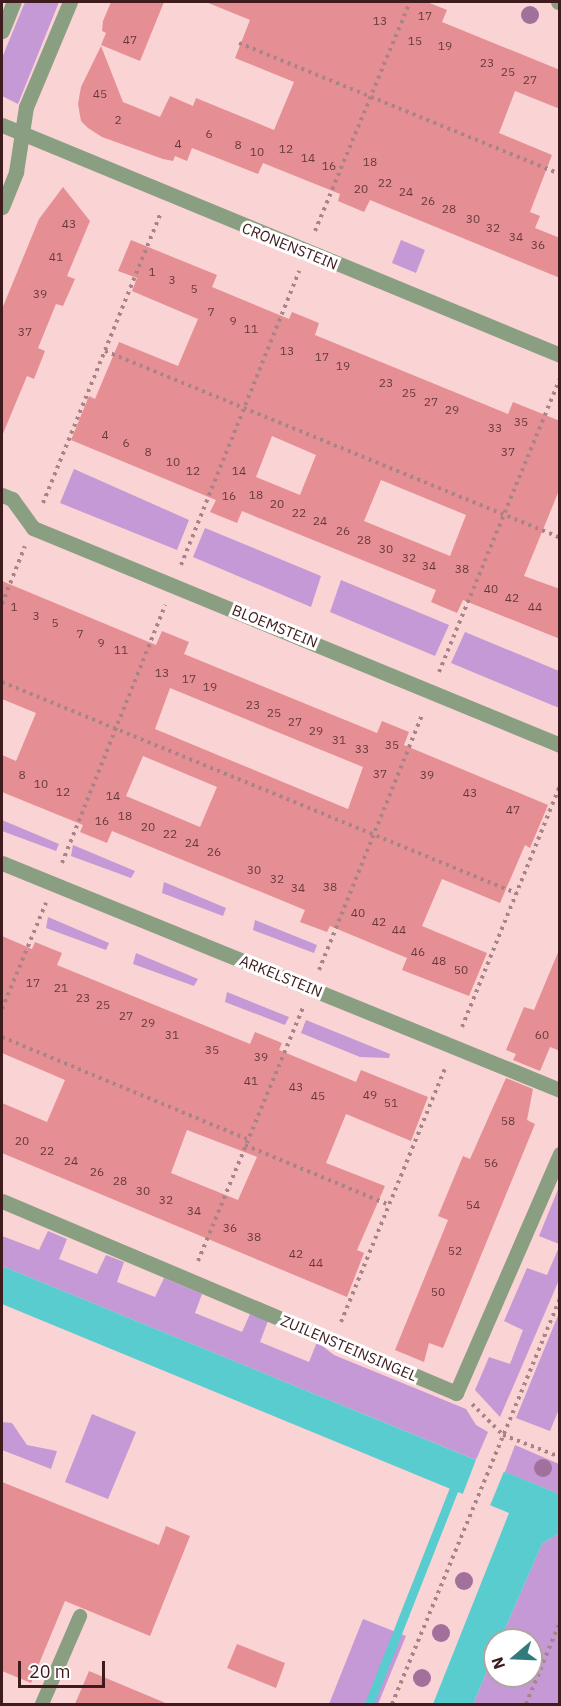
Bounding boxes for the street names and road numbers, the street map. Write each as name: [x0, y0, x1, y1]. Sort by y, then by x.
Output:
street label: CRONENSTEIN: [239, 219, 341, 273]
street label: BLOEMSTEIN: [230, 601, 320, 651]
street label: ARKELSTEIN: [237, 951, 325, 1001]
street label: ZUILENSTEINSINGEL: [278, 1311, 420, 1385]

